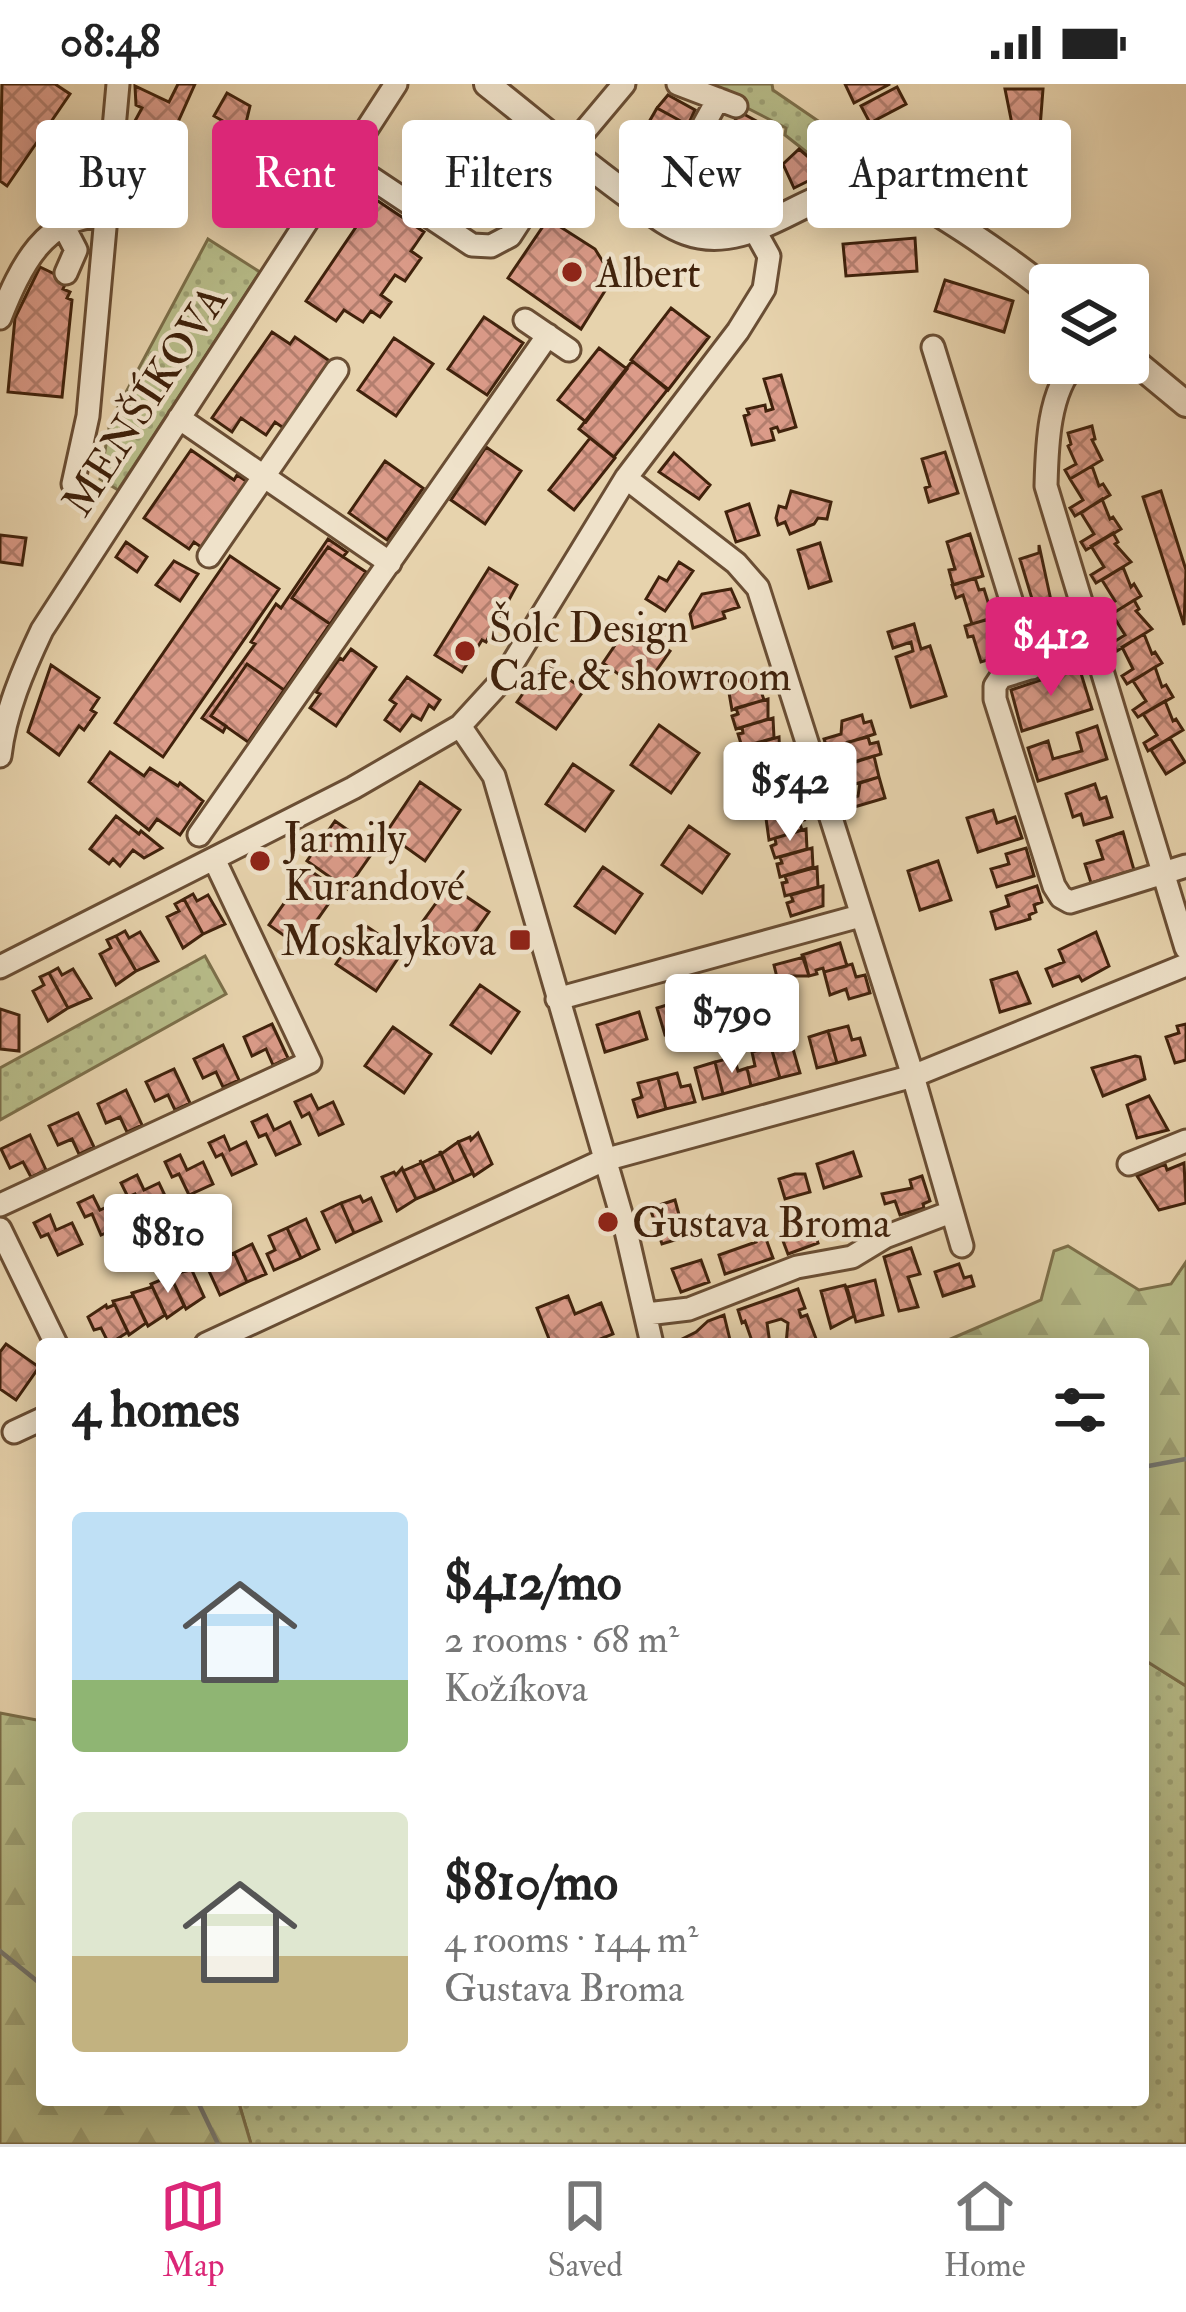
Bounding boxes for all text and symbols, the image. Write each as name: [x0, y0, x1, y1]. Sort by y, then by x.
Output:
text: 08:48: [60, 14, 161, 70]
chip: Buy: [36, 120, 188, 228]
chip: Rent: [212, 120, 378, 228]
chip: Filters: [402, 120, 595, 228]
chip: New: [619, 120, 783, 228]
chip: Apartment: [807, 120, 1071, 228]
place label: Albert: [595, 248, 701, 300]
marker: Albert: [559, 259, 585, 285]
map controls: [1029, 264, 1149, 384]
button: layers: [1029, 264, 1149, 384]
street label: MENŠÍKOVA: [50, 275, 239, 526]
pin: $412: [980, 597, 1122, 699]
place label: Šolc Design Cafe & showroom: [489, 601, 791, 703]
text: $412: [1013, 611, 1089, 660]
marker: Šolc Design Cafe & showroom: [452, 638, 478, 664]
pin: $542: [719, 742, 861, 844]
text: $542: [750, 756, 830, 805]
place label: Jarmily Kurandové: [283, 813, 465, 913]
marker: Jarmily Kurandové: [247, 848, 273, 874]
place label: Moskalykova: [281, 916, 497, 968]
marker: Moskalykova: [507, 927, 533, 953]
pin: $790: [661, 974, 803, 1076]
text: $790: [692, 988, 772, 1037]
pin: $810: [97, 1194, 239, 1296]
place label: Gustava Broma: [632, 1198, 891, 1250]
text: $810: [131, 1208, 205, 1257]
marker: Gustava Broma: [595, 1209, 621, 1235]
icon: filters: [1047, 1377, 1113, 1443]
text: 4 homes: [72, 1378, 240, 1442]
text: $412/mo: [444, 1551, 622, 1615]
icon: home: [168, 1560, 312, 1704]
text: 2 rooms · 68 m²: [444, 1615, 679, 1664]
text: Kožíkova: [444, 1664, 588, 1713]
text: $810/mo: [444, 1851, 618, 1915]
icon: home: [168, 1860, 312, 2004]
text: 4 rooms · 144 m²: [444, 1915, 698, 1964]
text: Gustava Broma: [444, 1964, 684, 2013]
tab: Map: [160, 2173, 226, 2286]
tab: Saved: [547, 2173, 623, 2286]
tab: Home: [944, 2173, 1026, 2286]

